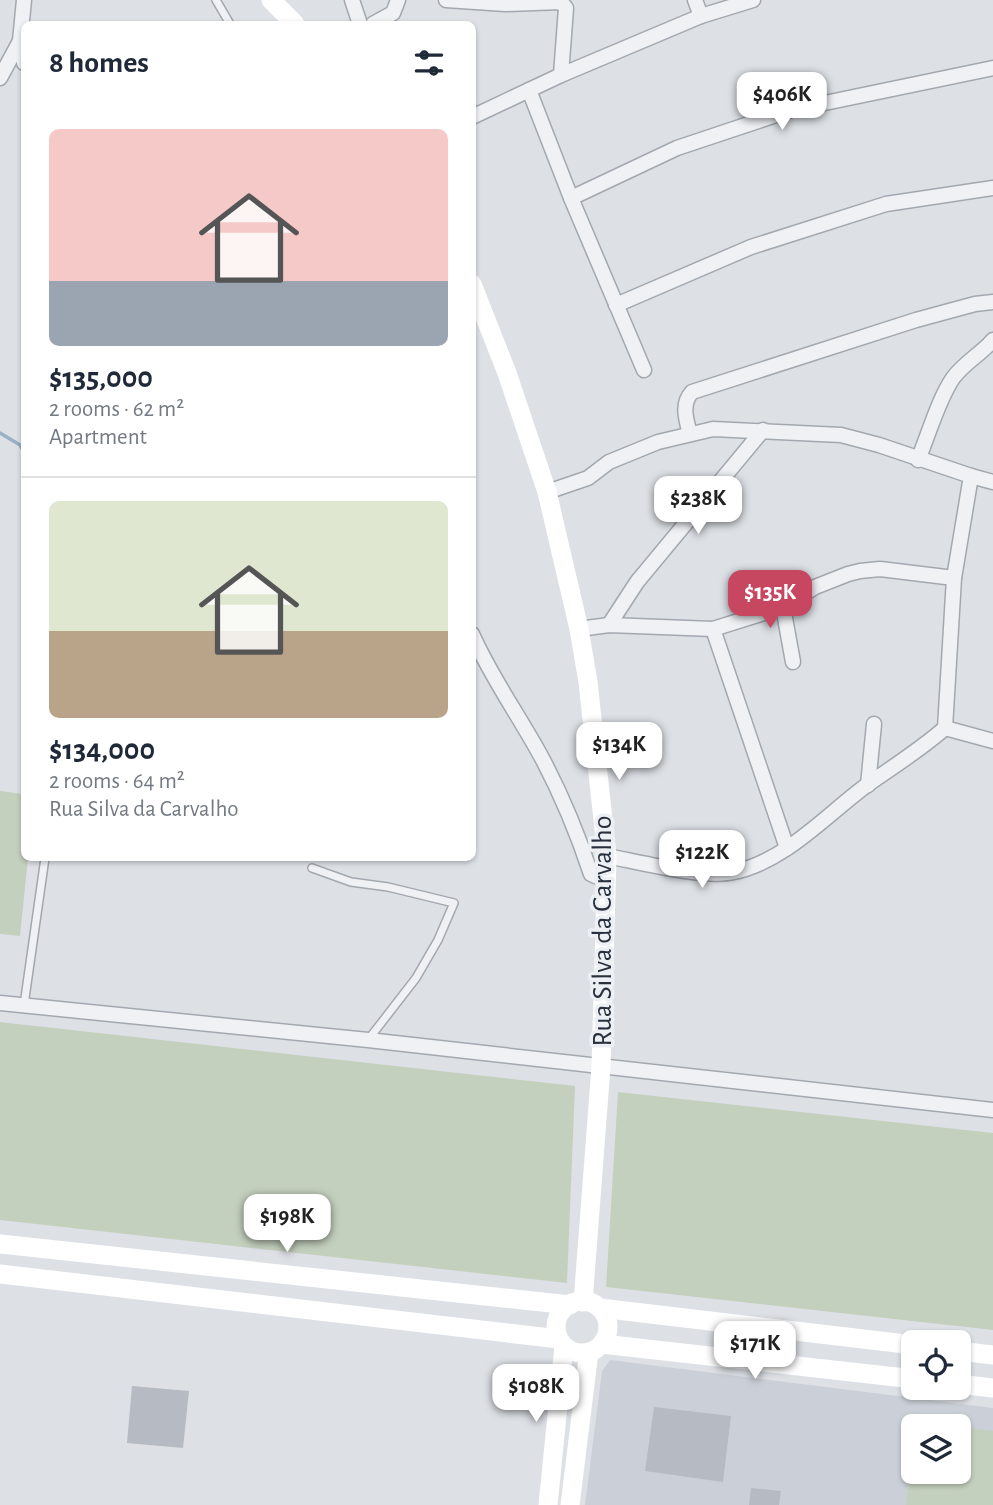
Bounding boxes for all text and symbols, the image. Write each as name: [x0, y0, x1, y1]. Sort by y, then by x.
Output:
icon: filters: [410, 44, 448, 82]
text: 8 homes: [49, 48, 149, 78]
pin: $406K: [733, 72, 831, 132]
text: $406K: [753, 83, 811, 106]
icon: home: [186, 175, 312, 301]
text: $135,000: [49, 363, 153, 393]
text: 2 rooms · 62 m²: [49, 398, 184, 421]
text: Apartment: [49, 426, 147, 449]
pin: $238K: [649, 476, 747, 536]
text: $238K: [670, 487, 726, 510]
icon: home: [186, 547, 312, 673]
pin: $135K: [721, 570, 819, 630]
text: $135K: [744, 581, 796, 604]
pin: $134K: [570, 722, 668, 782]
text: $134K: [592, 733, 646, 756]
text: $134,000: [49, 735, 155, 765]
text: 2 rooms · 64 m²: [49, 770, 185, 793]
text: Rua Silva da Carvalho: [49, 798, 239, 821]
street label: Rua Silva da Carvalho: [589, 816, 617, 1046]
pin: $122K: [653, 830, 751, 890]
text: $122K: [675, 841, 729, 864]
pin: $198K: [238, 1194, 336, 1254]
text: $198K: [260, 1205, 314, 1228]
pin: $171K: [706, 1322, 804, 1381]
map controls: [901, 1330, 971, 1484]
button: locate: [901, 1330, 971, 1400]
text: $171K: [730, 1332, 780, 1355]
pin: $108K: [487, 1364, 585, 1424]
text: $108K: [508, 1375, 564, 1398]
button: layers: [901, 1414, 971, 1484]

